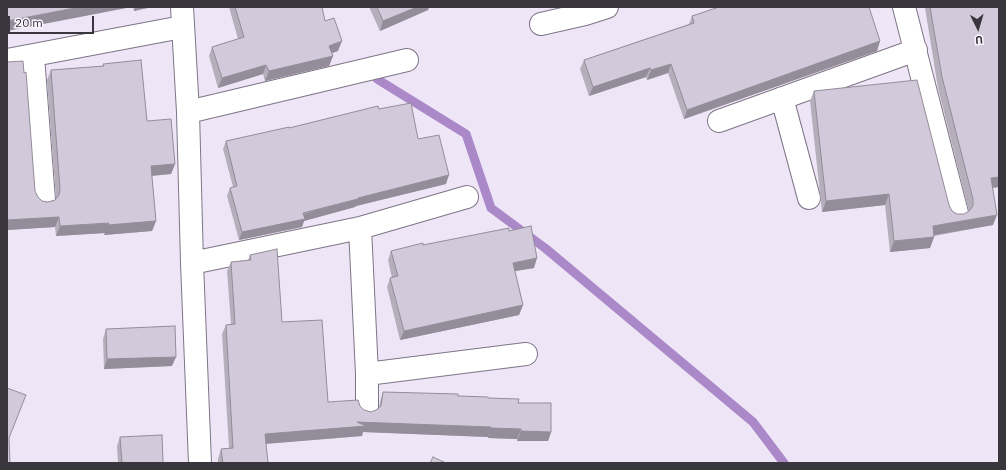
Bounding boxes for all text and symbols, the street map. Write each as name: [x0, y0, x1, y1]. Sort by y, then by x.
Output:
scale bar: [10, 8, 96, 34]
north arrow: [958, 8, 998, 48]
text: 20 m: [15, 15, 43, 30]
text: U: [975, 33, 983, 47]

